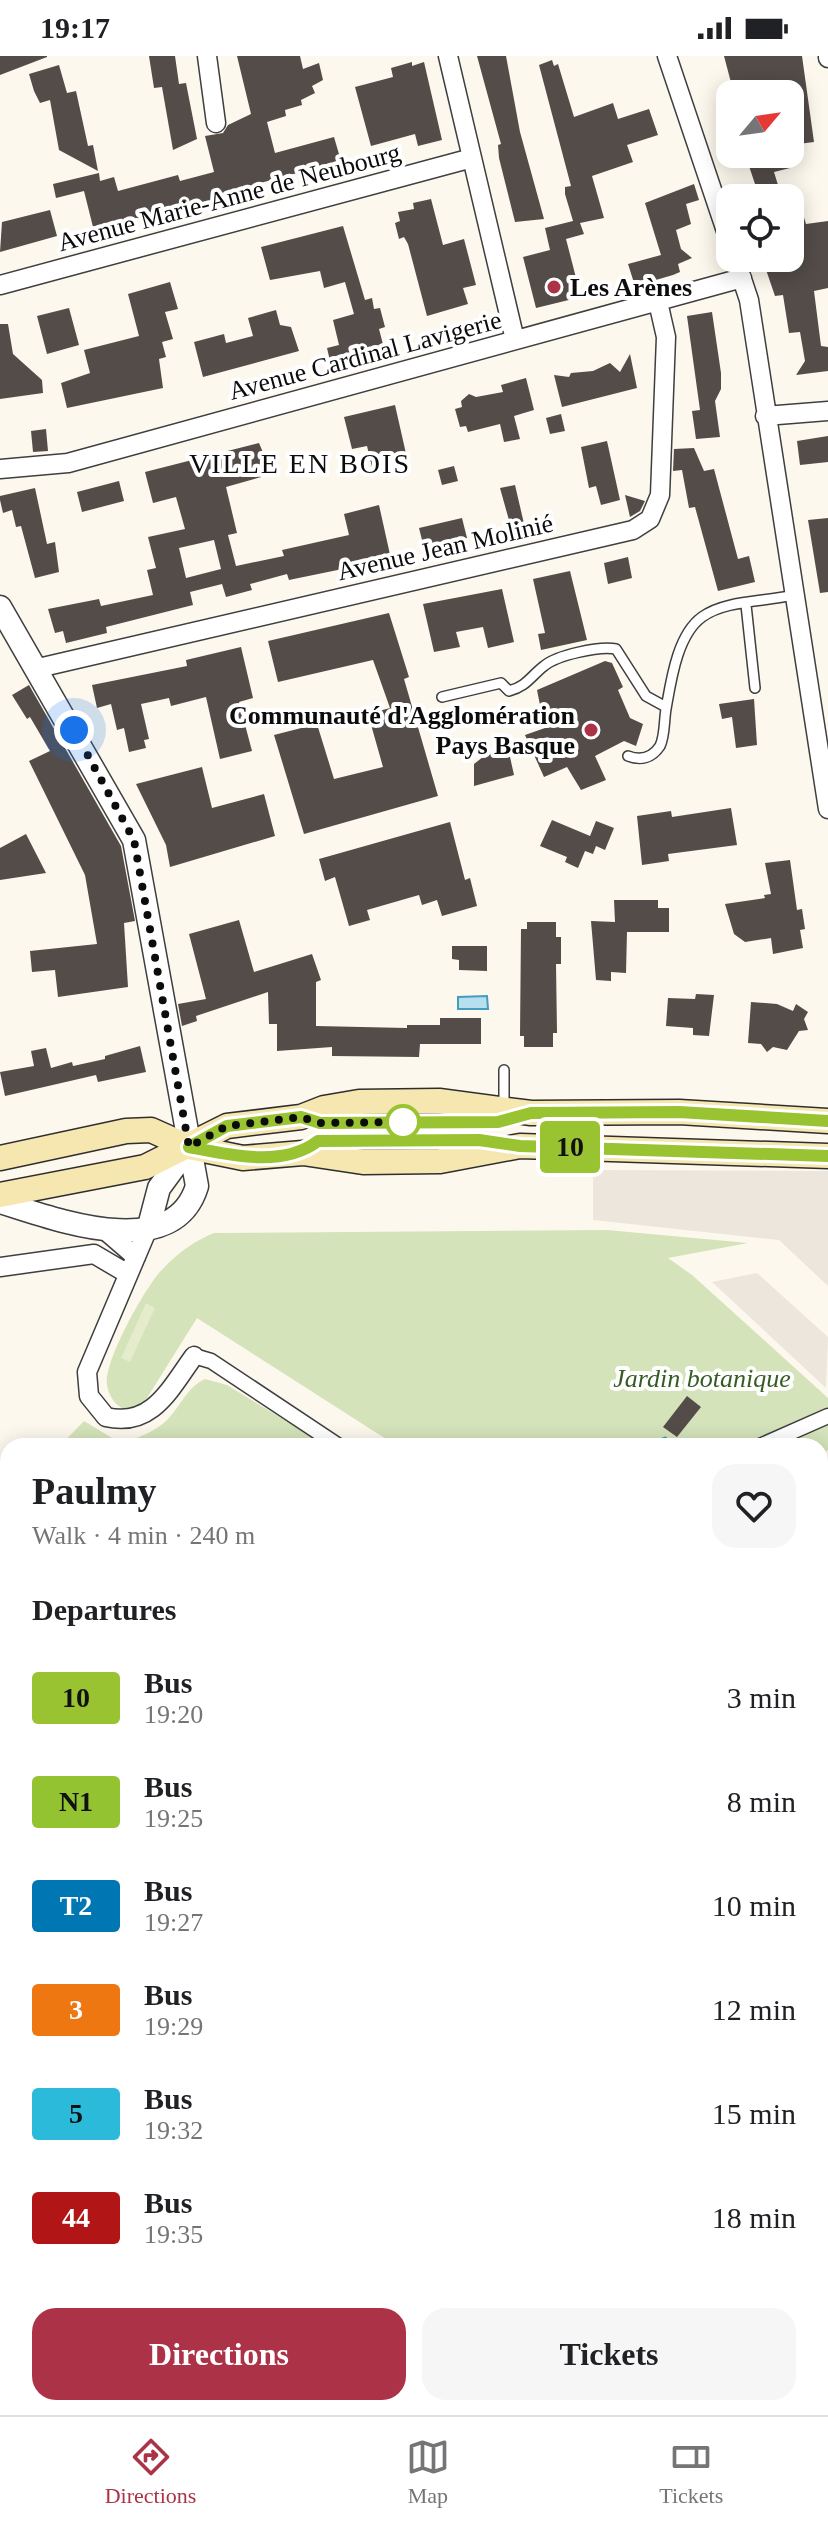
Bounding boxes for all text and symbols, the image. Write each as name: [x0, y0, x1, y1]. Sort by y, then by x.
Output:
text: 19:17: [40, 11, 110, 44]
north arrow: [716, 80, 804, 168]
map controls: [716, 80, 804, 272]
street label: Avenue Marie-Anne de Neubourg: [55, 138, 404, 257]
button: locate: [716, 184, 804, 272]
place label: Les Arènes: [570, 273, 692, 302]
marker: Les Arènes: [545, 278, 563, 296]
street label: Avenue Cardinal Lavigerie: [226, 305, 505, 406]
district label: VILLE EN BOIS: [189, 448, 411, 479]
street label: Avenue Jean Molinié: [334, 509, 556, 586]
place label: Communauté d'Agglomération Pays Basque: [229, 701, 576, 760]
your location: [54, 710, 94, 750]
marker: Communauté d'Agglomération Pays Basque: [582, 721, 600, 739]
unlabelled marker: [386, 1105, 420, 1139]
line badge: 10: [534, 1121, 606, 1173]
text: 10: [556, 1131, 584, 1162]
park label: Jardin botanique: [613, 1364, 791, 1393]
button: heart: [712, 1464, 796, 1548]
text: Paulmy: [32, 1470, 157, 1512]
text: Walk · 4 min · 240 m: [32, 1521, 255, 1550]
text: Departures: [32, 1593, 176, 1626]
text: Bus: [144, 1666, 192, 1699]
text: 3 min: [727, 1681, 796, 1714]
text: 10: [62, 1682, 90, 1713]
text: 19:20: [144, 1700, 203, 1729]
text: Bus: [144, 1770, 192, 1803]
text: 8 min: [727, 1785, 796, 1818]
text: N1: [59, 1786, 93, 1817]
text: 19:25: [144, 1804, 203, 1833]
text: Bus: [144, 1874, 192, 1907]
text: 10 min: [712, 1889, 796, 1922]
text: T2: [60, 1890, 92, 1921]
text: 19:27: [144, 1908, 203, 1937]
text: Bus: [144, 1978, 192, 2011]
text: 12 min: [712, 1993, 796, 2026]
text: 3: [69, 1994, 83, 2025]
text: 19:29: [144, 2012, 203, 2041]
text: Bus: [144, 2082, 192, 2115]
text: 15 min: [712, 2097, 796, 2130]
text: 5: [69, 2098, 83, 2129]
text: 19:32: [144, 2116, 203, 2145]
text: Bus: [144, 2186, 192, 2219]
text: 18 min: [712, 2201, 796, 2234]
text: 44: [62, 2202, 90, 2233]
text: 19:35: [144, 2220, 203, 2249]
button: Directions: [32, 2308, 406, 2400]
button: Tickets: [422, 2308, 796, 2400]
tab: Directions: [105, 2435, 196, 2509]
tab: Map: [406, 2435, 450, 2509]
tab: Tickets: [659, 2435, 723, 2509]

